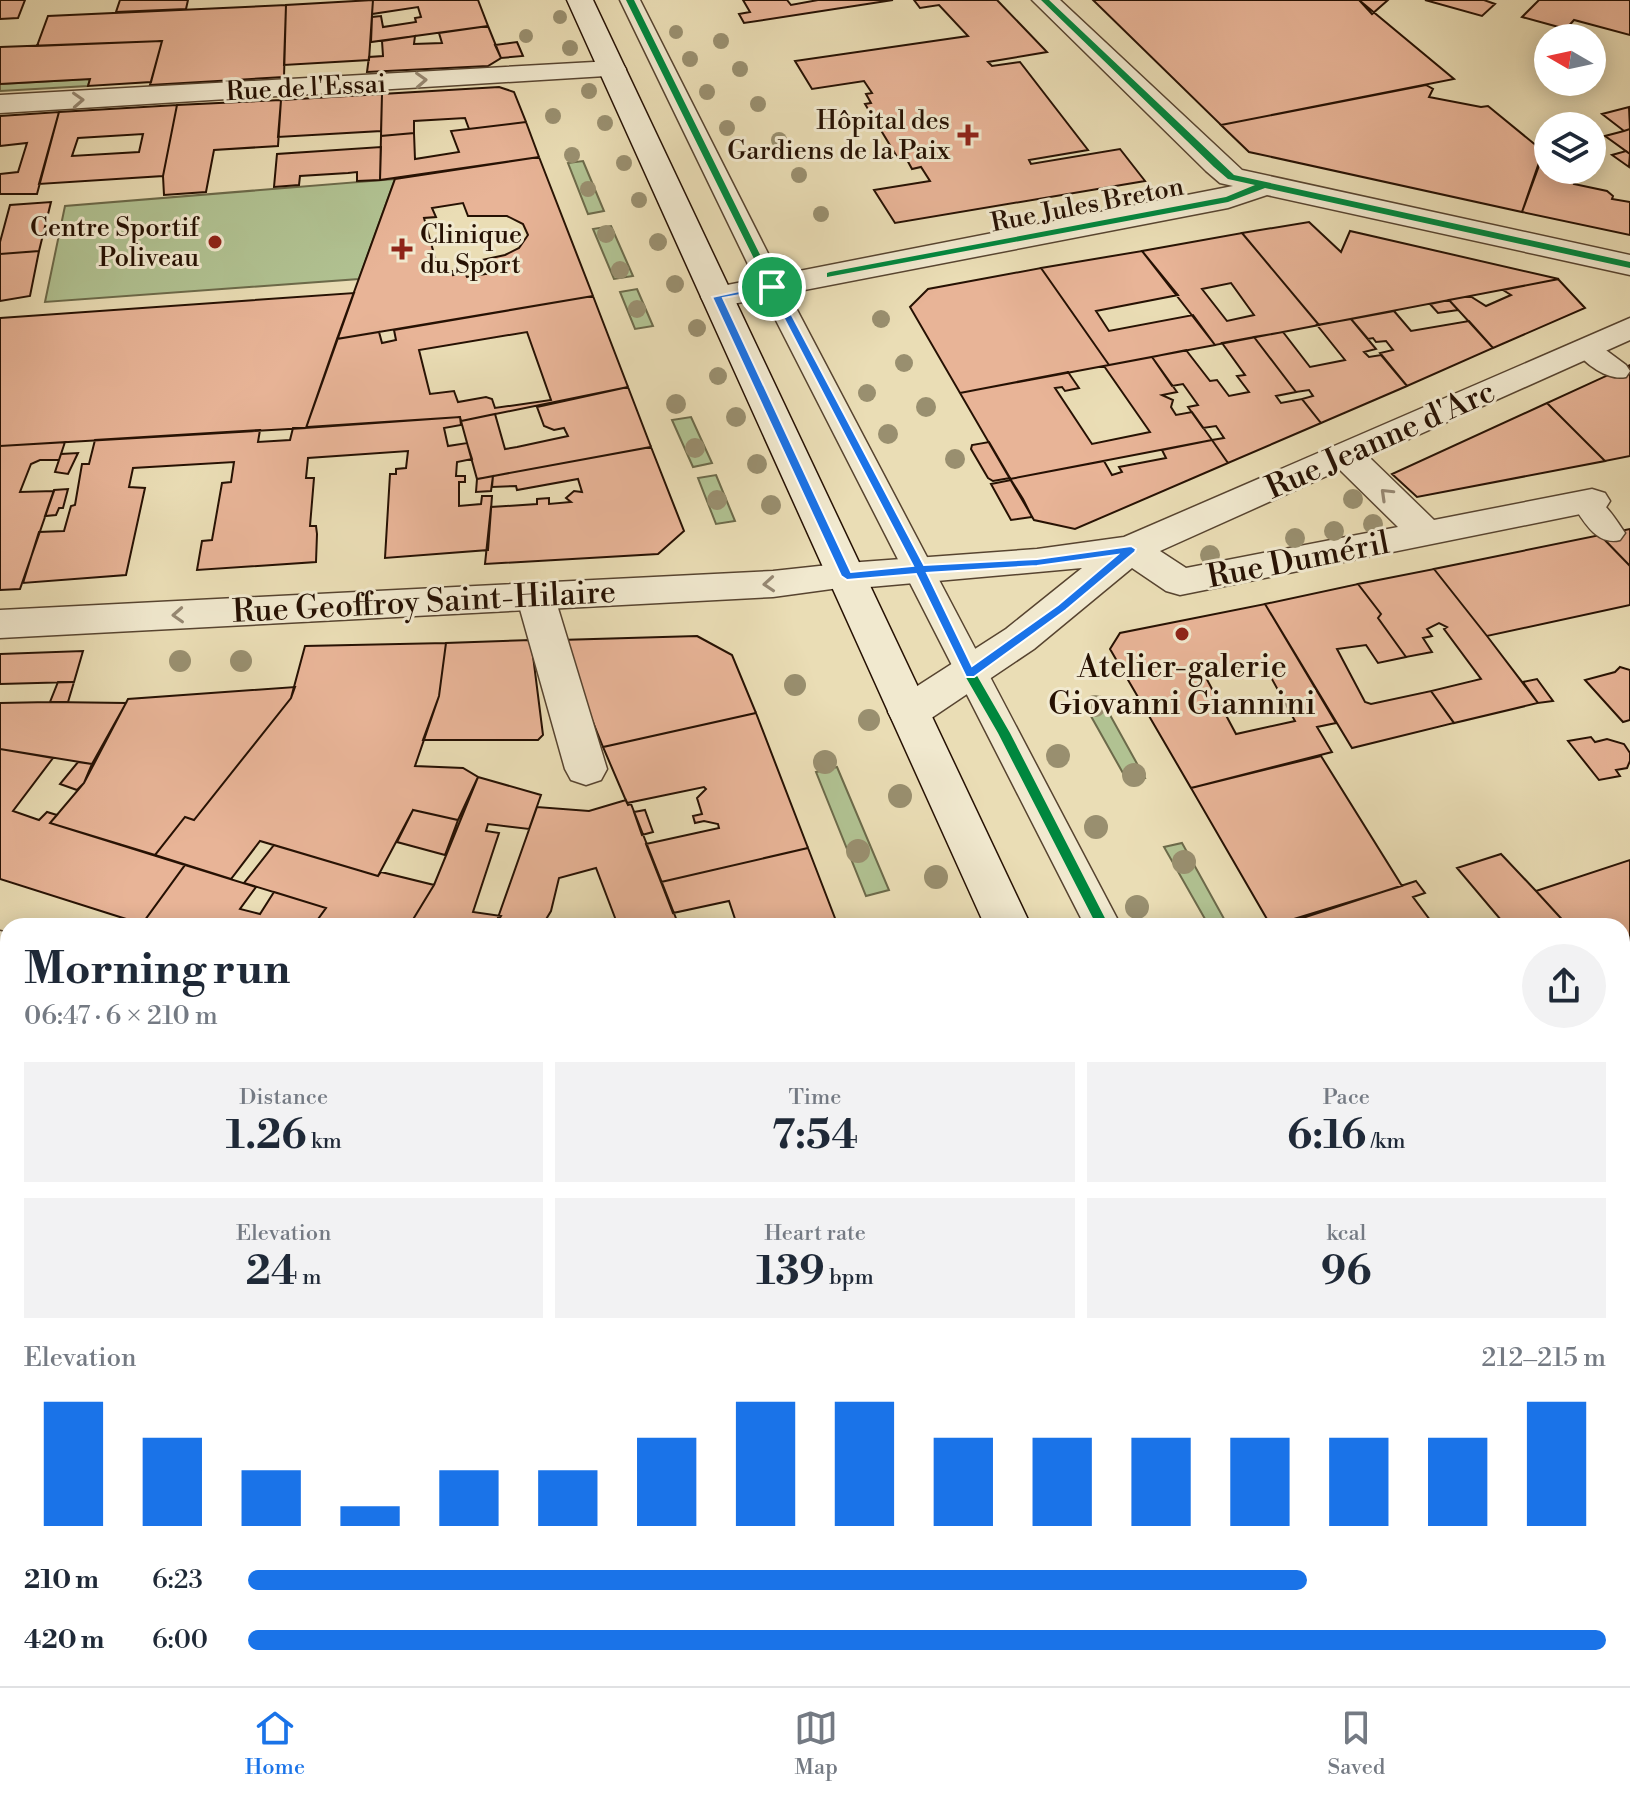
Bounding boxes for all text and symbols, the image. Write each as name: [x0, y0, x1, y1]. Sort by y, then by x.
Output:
north arrow: [1534, 24, 1606, 96]
map controls: [1534, 24, 1606, 184]
street label: Rue de l'Essai: [225, 68, 387, 108]
one-way arrow: [415, 72, 428, 89]
one-way arrow: [72, 92, 85, 109]
place label: Hôpital des Gardiens de la Paix: [727, 105, 951, 167]
button: layers: [1534, 112, 1606, 184]
marker: Hôpital des Gardiens de la Paix: [957, 124, 979, 146]
street label: Rue Jules Breton: [988, 171, 1187, 239]
place label: Centre Sportif Poliveau: [30, 212, 201, 274]
place label: Clinique du Sport: [420, 219, 522, 281]
marker: Centre Sportif Poliveau: [206, 233, 224, 251]
marker: Clinique du Sport: [391, 238, 413, 260]
pin: [738, 253, 806, 321]
icon: arrive: [750, 265, 794, 309]
street label: Rue Jeanne d'Arc: [1259, 371, 1501, 508]
one-way arrow: [1381, 489, 1395, 503]
street label: Rue Duméril: [1204, 523, 1393, 597]
street label: Rue Geoffroy Saint-Hilaire: [231, 572, 617, 632]
one-way arrow: [762, 575, 775, 592]
one-way arrow: [171, 606, 184, 623]
marker: Atelier-galerie Giovanni Giannini: [1173, 625, 1191, 643]
place label: Atelier-galerie Giovanni Giannini: [1048, 647, 1316, 724]
text: Morning run: [24, 942, 290, 997]
button: share: [1522, 944, 1606, 1028]
text: 06:47 · 6 × 210 m: [24, 1000, 218, 1032]
text: Distance: [239, 1084, 328, 1111]
text: Time: [789, 1084, 841, 1111]
text: Pace: [1323, 1084, 1370, 1111]
text: 1.26: [226, 1111, 306, 1161]
text: 7:54: [772, 1111, 858, 1161]
text: 6:16: [1287, 1111, 1366, 1161]
text: km: [306, 1128, 342, 1155]
text: /km: [1366, 1128, 1406, 1155]
text: Elevation: [236, 1220, 331, 1247]
text: Heart rate: [764, 1220, 866, 1247]
text: kcal: [1326, 1220, 1366, 1247]
text: 24: [246, 1247, 298, 1297]
text: 139: [756, 1247, 825, 1297]
text: 96: [1321, 1247, 1372, 1297]
text: m: [298, 1264, 322, 1291]
text: bpm: [825, 1264, 874, 1291]
text: Elevation: [24, 1342, 137, 1374]
text: 212–215 m: [1482, 1342, 1606, 1374]
text: 210 m: [24, 1564, 99, 1596]
text: 6:23: [152, 1564, 203, 1596]
text: 420 m: [24, 1624, 104, 1656]
text: 6:00: [152, 1624, 208, 1656]
tab: Home: [245, 1706, 305, 1781]
tab: Map: [794, 1706, 838, 1781]
tab: Saved: [1328, 1706, 1385, 1781]

